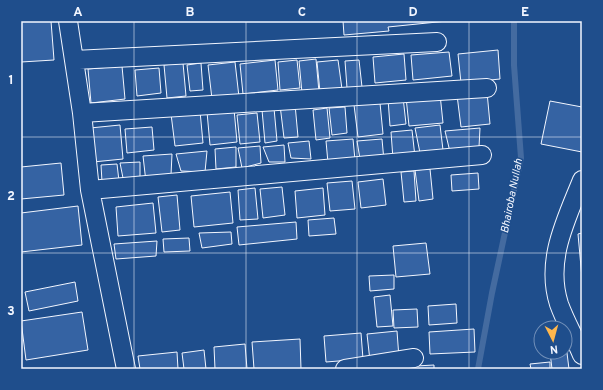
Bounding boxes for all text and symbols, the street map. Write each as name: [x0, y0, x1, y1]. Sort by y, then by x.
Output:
text: A: [73, 5, 83, 21]
text: B: [186, 5, 195, 21]
text: C: [298, 5, 306, 21]
text: D: [408, 5, 418, 21]
text: E: [521, 5, 529, 21]
text: 1: [8, 73, 14, 89]
water label: Bhairoba Nullah: [498, 157, 526, 235]
text: 2: [7, 189, 15, 205]
text: 3: [7, 304, 15, 320]
north arrow: [533, 320, 573, 360]
text: N: [549, 342, 559, 356]

